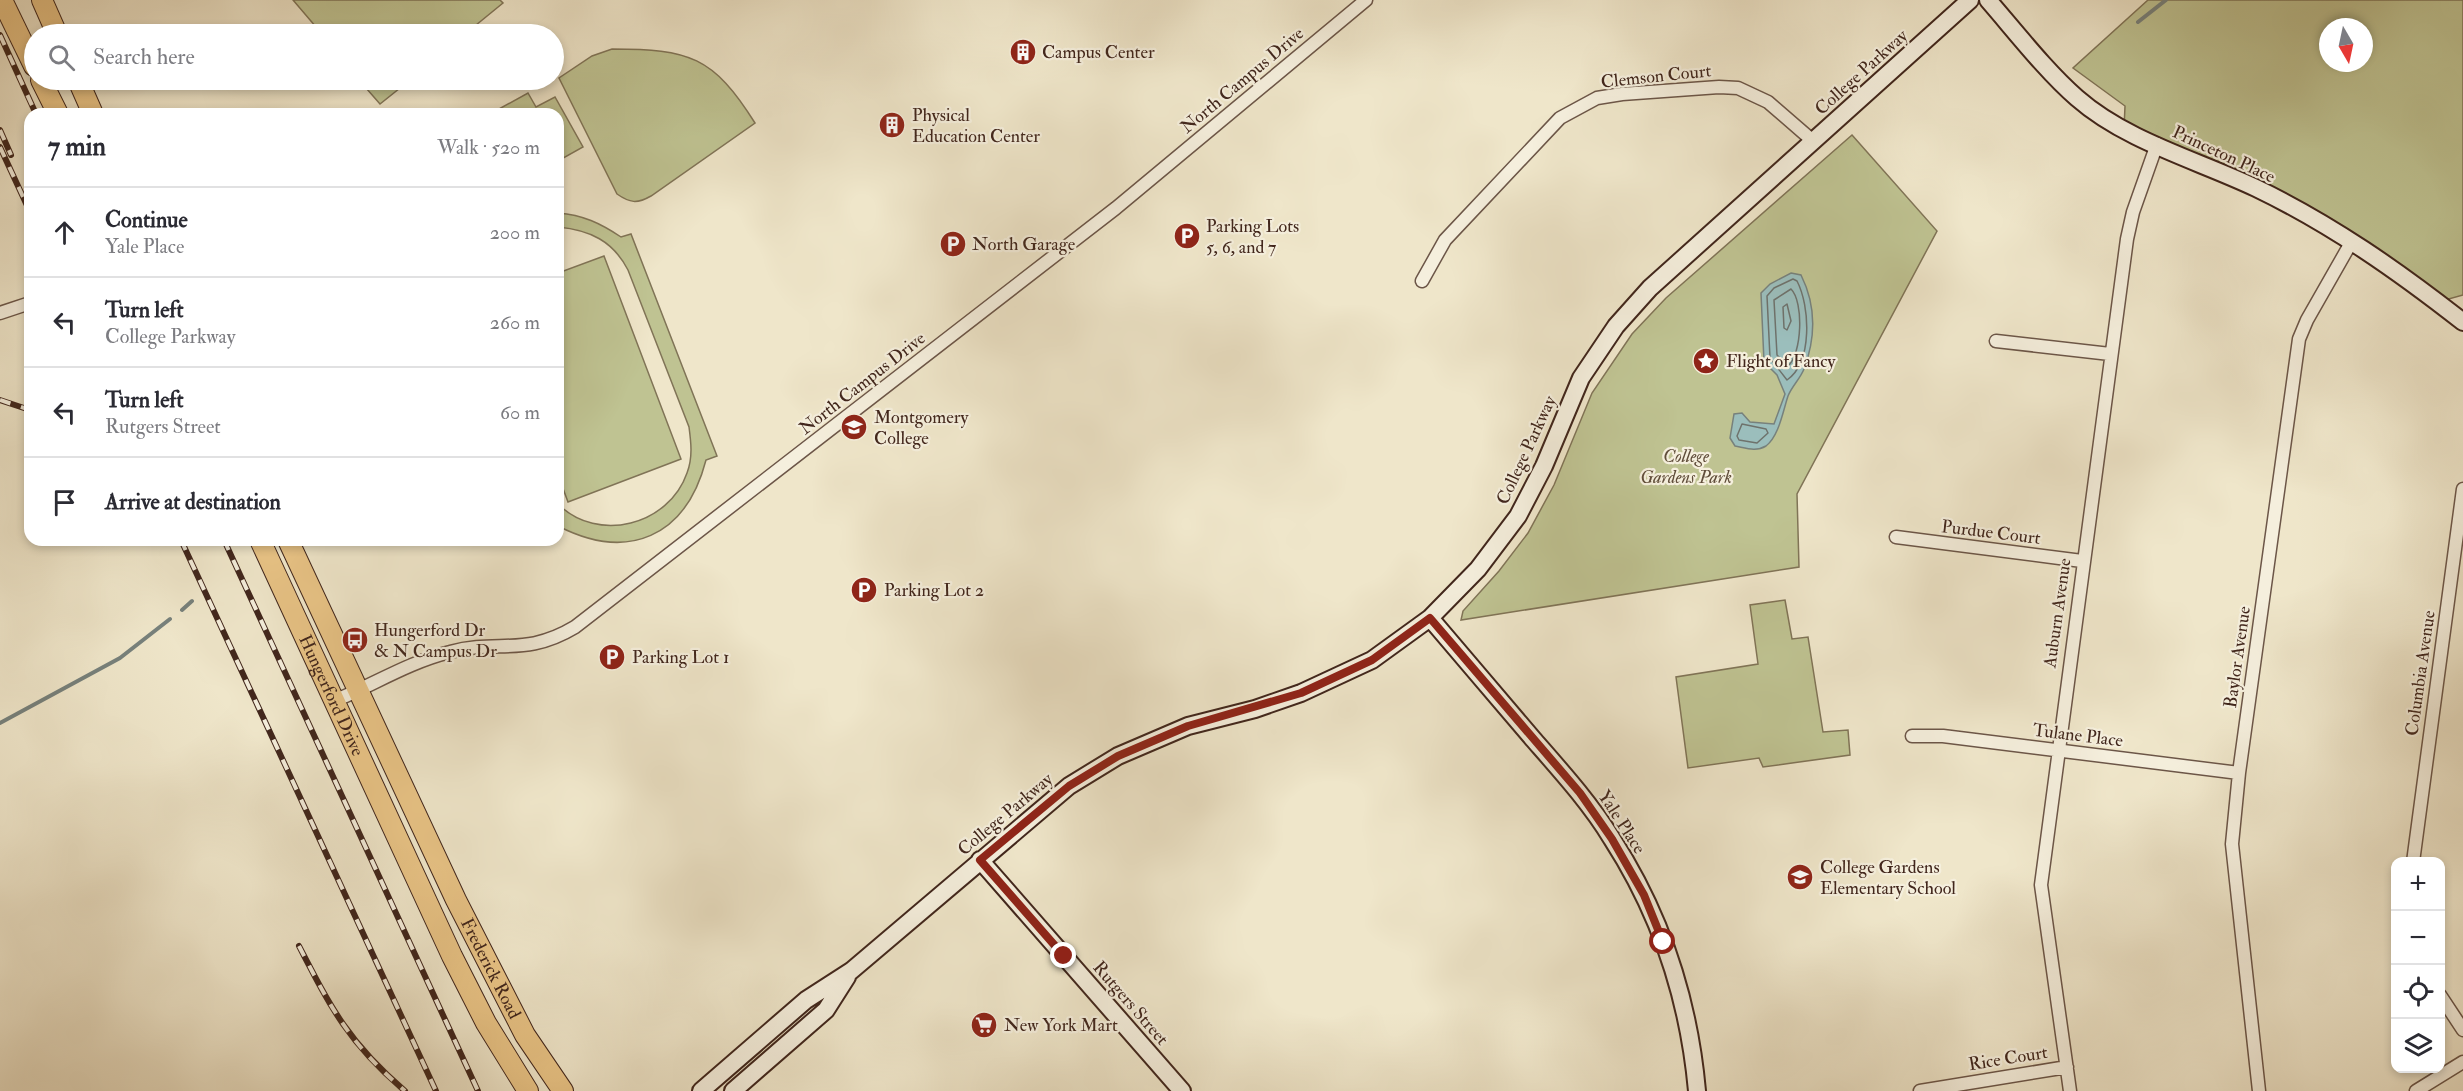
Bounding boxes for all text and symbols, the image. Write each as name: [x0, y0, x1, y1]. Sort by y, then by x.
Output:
north arrow: [2319, 18, 2373, 72]
street label: North Campus Drive: [1176, 22, 1309, 139]
search box: [24, 24, 564, 90]
street label: College Parkway: [1810, 24, 1913, 120]
building icon: Campus Center: [1008, 37, 1038, 67]
icon: search: [45, 41, 78, 74]
place label: Campus Center: [1042, 41, 1155, 64]
text: Search here: [93, 43, 195, 71]
street label: Clemson Court: [1600, 59, 1713, 94]
place label: Physical Education Center: [912, 104, 1040, 148]
building icon: Physical Education Center: [877, 110, 907, 140]
street label: Princeton Place: [2169, 121, 2279, 188]
text: 7 min: [48, 131, 106, 163]
text: Walk · 520 m: [437, 135, 540, 160]
text: Continue: [105, 206, 188, 234]
place label: Parking Lots 5, 6, and 7: [1206, 215, 1299, 259]
icon: ahead: [48, 216, 81, 249]
text: 200 m: [490, 220, 540, 245]
parking icon: Parking Lots 5, 6, and 7: [1172, 221, 1202, 251]
parking icon: North Garage: [938, 229, 968, 259]
place label: North Garage: [972, 233, 1076, 256]
text: Yale Place: [105, 234, 184, 259]
text: Turn left: [105, 296, 184, 324]
icon: left: [48, 306, 81, 339]
text: 260 m: [490, 310, 540, 335]
text: College Parkway: [105, 324, 235, 349]
street label: North Campus Drive: [795, 327, 930, 440]
place icon: Flight of Fancy: [1691, 346, 1721, 376]
place label: Flight of Fancy: [1726, 350, 1836, 373]
text: Turn left: [105, 386, 184, 414]
street label: College Parkway: [1491, 391, 1562, 508]
icon: left: [48, 396, 81, 429]
text: 60 m: [500, 400, 540, 425]
place label: Montgomery College: [874, 406, 969, 450]
school or university icon: Montgomery College: [839, 412, 869, 442]
text: Rutgers Street: [105, 414, 221, 439]
park label: College Gardens Park: [1640, 445, 1732, 489]
icon: arrive: [48, 486, 81, 519]
text: Arrive at destination: [105, 488, 281, 516]
street label: Purdue Court: [1940, 515, 2042, 550]
street label: Auburn Avenue: [2038, 556, 2077, 670]
parking icon: Parking Lot 2: [849, 575, 879, 605]
place label: Parking Lot 2: [884, 579, 984, 602]
street label: Baylor Avenue: [2219, 604, 2256, 709]
street label: Columbia Avenue: [2400, 608, 2441, 737]
place label: Hungerford Dr & N Campus Dr: [374, 619, 497, 663]
bus stop icon: Hungerford Dr & N Campus Dr: [340, 625, 370, 655]
street label: Hungerford Drive: [293, 631, 369, 760]
parking icon: Parking Lot 1: [597, 642, 627, 672]
place label: Parking Lot 1: [632, 646, 729, 669]
street label: Tulane Place: [2032, 719, 2125, 752]
street label: College Parkway: [953, 767, 1059, 861]
street label: Yale Place: [1593, 786, 1651, 859]
place label: College Gardens Elementary School: [1820, 856, 1956, 900]
map controls: [2391, 857, 2445, 1073]
button: +: [2391, 857, 2445, 911]
school or university icon: College Gardens Elementary School: [1785, 862, 1815, 892]
button: −: [2391, 911, 2445, 965]
street label: Frederick Road: [455, 914, 526, 1023]
route start: [1649, 928, 1675, 954]
route end: [1050, 942, 1076, 968]
street label: Rutgers Street: [1088, 956, 1174, 1050]
button: locate: [2391, 965, 2445, 1019]
supermarket icon: New York Mart: [969, 1010, 999, 1040]
place label: New York Mart: [1004, 1014, 1118, 1037]
button: layers: [2391, 1019, 2445, 1073]
street label: Rice Court: [1967, 1041, 2049, 1076]

